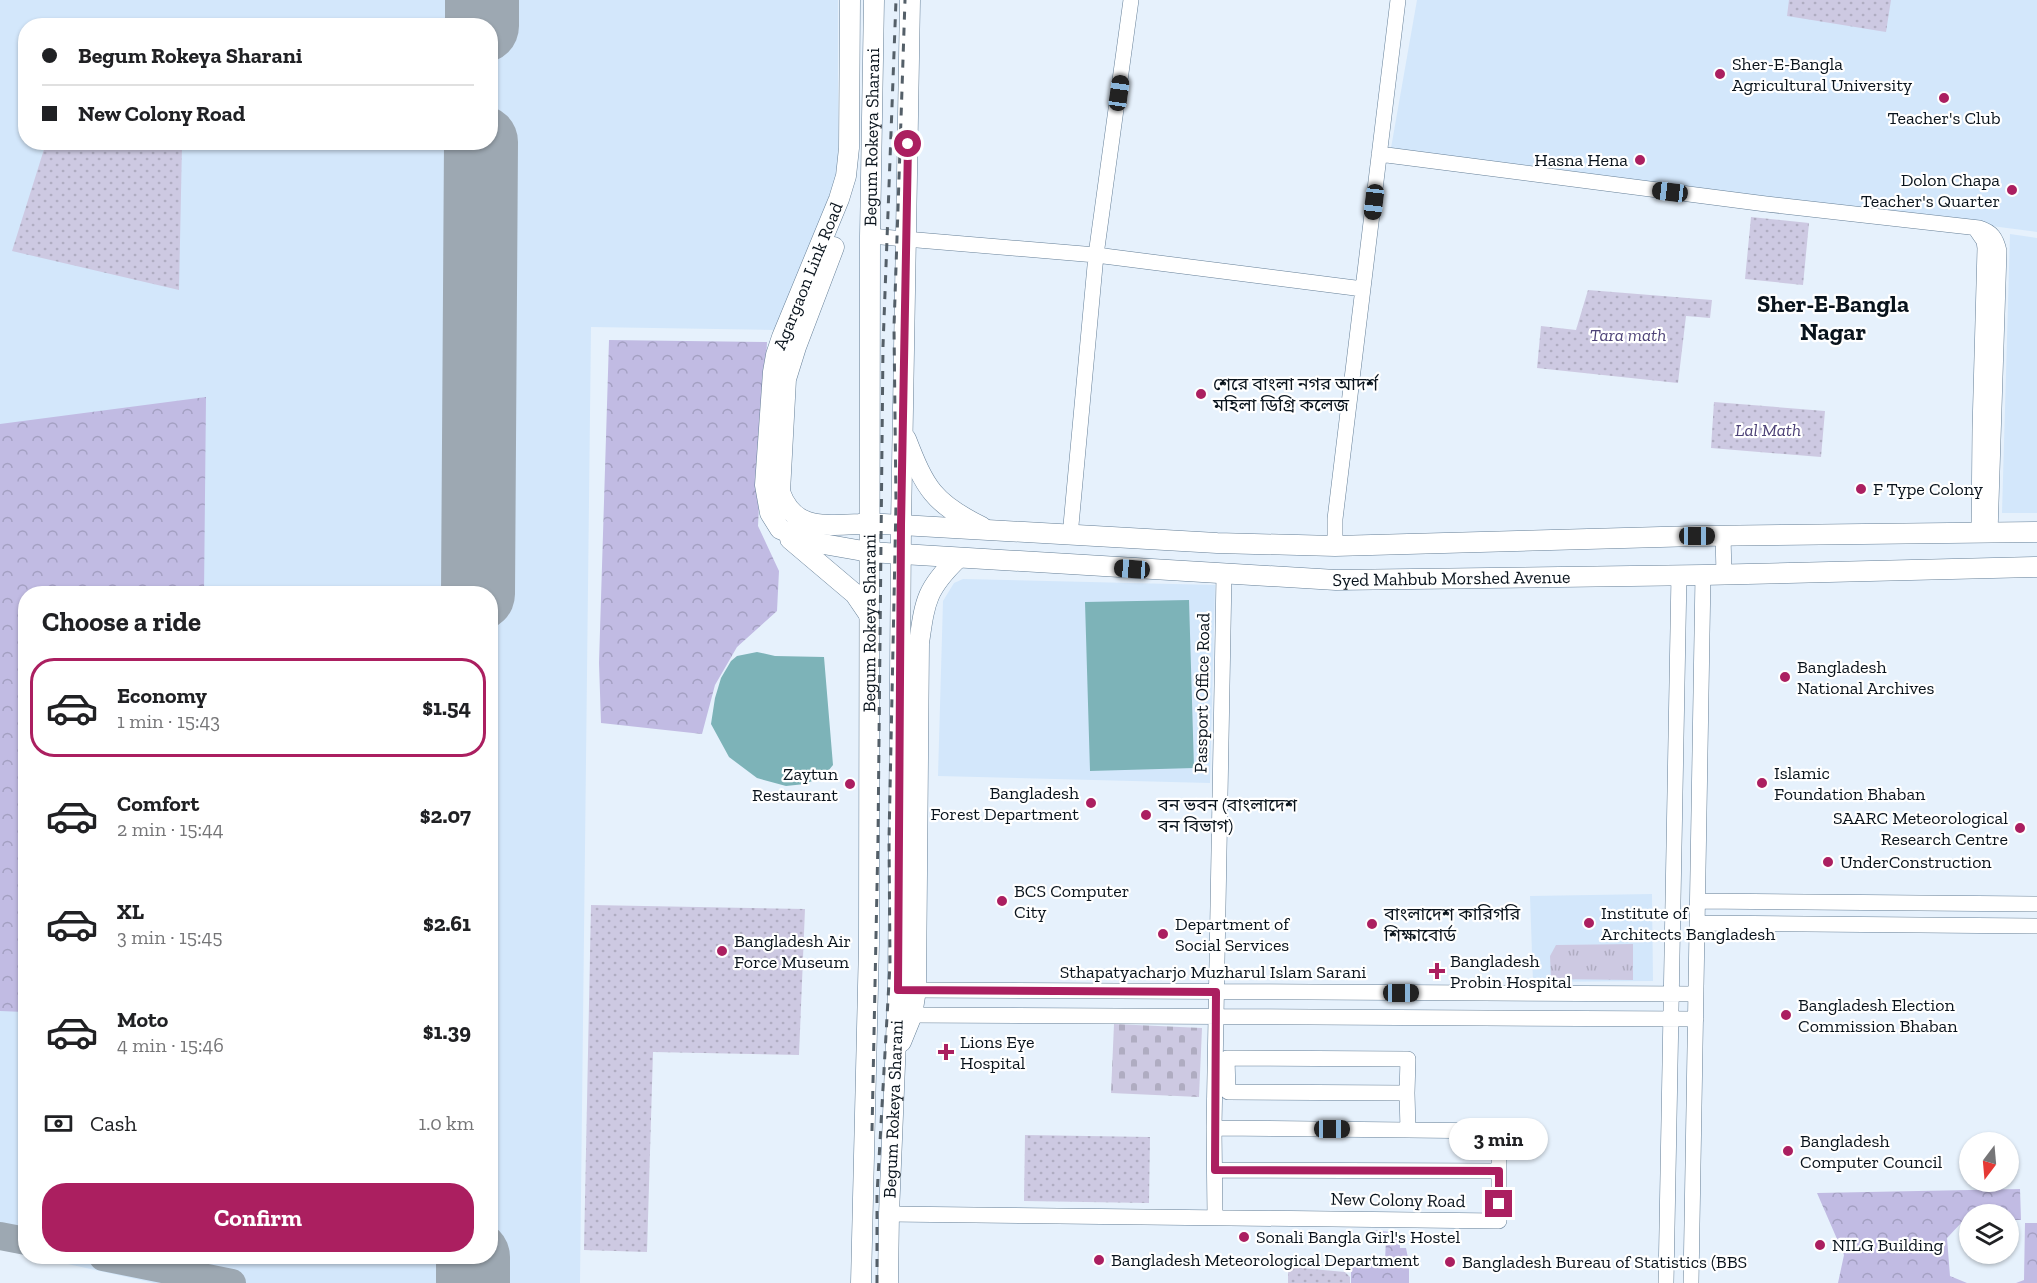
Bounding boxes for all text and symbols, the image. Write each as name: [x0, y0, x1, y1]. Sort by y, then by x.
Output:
text: Begum Rokeya Sharani: [78, 42, 302, 69]
street label: Begum Rokeya Sharani: [859, 48, 884, 226]
place label: Sher-E-Bangla Agricultural University: [1732, 53, 1913, 96]
marker: Sher-E-Bangla Agricultural University: [1713, 67, 1727, 81]
car: [1108, 74, 1130, 112]
marker: Teacher's Club: [1937, 91, 1951, 105]
text: New Colony Road: [78, 100, 245, 127]
place label: Teacher's Club: [1887, 107, 2001, 129]
route start: [894, 130, 921, 157]
place label: Hasna Hena: [1534, 149, 1628, 171]
marker: Hasna Hena: [1633, 153, 1647, 167]
place label: Dolon Chapa Teacher's Quarter: [1861, 169, 2000, 212]
car: [1651, 181, 1689, 203]
car: [1363, 183, 1385, 221]
marker: Dolon Chapa Teacher's Quarter: [2005, 183, 2019, 197]
street label: Agargaon Link Road: [768, 199, 848, 353]
district label: Sher-E-Bangla Nagar: [1757, 289, 1909, 346]
park label: Tara math: [1590, 324, 1666, 346]
place label: শেরে বাংলা নগর আদর্শ মহিলা ডিগ্রি কলেজ: [1212, 373, 1379, 416]
marker: শেরে বাংলা নগর আদর্শ মহিলা ডিগ্রি কলেজ: [1194, 387, 1208, 401]
park label: Lal Math: [1735, 419, 1801, 441]
place label: F Type Colony: [1873, 478, 1984, 500]
marker: F Type Colony: [1854, 482, 1868, 496]
car: [1679, 527, 1715, 545]
street label: Begum Rokeya Sharani: [858, 534, 881, 712]
car: [1113, 559, 1151, 579]
street label: Syed Mahbub Morshed Avenue: [1332, 566, 1571, 591]
text: Choose a ride: [42, 606, 201, 638]
street label: Passport Office Road: [1190, 612, 1214, 773]
place label: Bangladesh National Archives: [1797, 656, 1935, 699]
marker: Bangladesh National Archives: [1778, 670, 1792, 684]
icon: car: [45, 681, 99, 735]
text: Economy: [117, 682, 207, 709]
text: $1.54: [422, 694, 471, 721]
text: 1 min · 15:43: [117, 709, 220, 733]
place label: Islamic Foundation Bhaban: [1774, 762, 1926, 805]
place label: Zaytun Restaurant: [752, 763, 839, 806]
marker: Islamic Foundation Bhaban: [1755, 776, 1769, 790]
marker: Zaytun Restaurant: [843, 777, 857, 791]
place label: Bangladesh Forest Department: [930, 782, 1079, 825]
icon: car: [45, 789, 99, 843]
text: Comfort: [117, 790, 199, 817]
place label: বন ভবন (বাংলাদেশ বন বিভাগ): [1157, 794, 1298, 837]
marker: Bangladesh Forest Department: [1084, 796, 1098, 810]
text: $2.07: [420, 802, 471, 829]
place label: SAARC Meteorological Research Centre: [1833, 807, 2008, 850]
marker: বন ভবন (বাংলাদেশ বন বিভাগ): [1139, 808, 1153, 822]
text: 2 min · 15:44: [117, 817, 224, 841]
marker: SAARC Meteorological Research Centre: [2013, 821, 2027, 835]
place label: UnderConstruction: [1840, 851, 1992, 873]
marker: UnderConstruction: [1821, 855, 1835, 869]
place label: BCS Computer City: [1014, 880, 1129, 923]
marker: BCS Computer City: [995, 894, 1009, 908]
icon: car: [45, 897, 99, 951]
text: XL: [117, 898, 144, 925]
place label: Institute of Architects Bangladesh: [1601, 902, 1775, 945]
place label: বাংলাদেশ কারিগরি শিক্ষাবোর্ড: [1383, 903, 1520, 946]
text: $2.61: [423, 910, 471, 937]
place label: Department of Social Services: [1175, 913, 1290, 956]
marker: Institute of Architects Bangladesh: [1582, 916, 1596, 930]
marker: বাংলাদেশ কারিগরি শিক্ষাবোর্ড: [1365, 917, 1379, 931]
text: 3 min · 15:45: [117, 925, 223, 949]
marker: Department of Social Services: [1156, 927, 1170, 941]
place label: Bangladesh Air Force Museum: [734, 930, 851, 973]
marker: Bangladesh Air Force Museum: [715, 944, 729, 958]
place label: Bangladesh Probin Hospital: [1450, 950, 1572, 993]
street label: Sthapatyacharjo Muzharul Islam Sarani: [1060, 961, 1366, 983]
marker: Bangladesh Probin Hospital: [1428, 962, 1446, 980]
car: [1383, 984, 1419, 1002]
place label: Bangladesh Election Commission Bhaban: [1798, 994, 1958, 1037]
icon: car: [45, 1005, 99, 1059]
text: Moto: [117, 1006, 168, 1033]
marker: Bangladesh Election Commission Bhaban: [1779, 1008, 1793, 1022]
text: $1.39: [423, 1018, 471, 1045]
street label: Begum Rokeya Sharani: [879, 1020, 908, 1199]
place label: Lions Eye Hospital: [960, 1031, 1034, 1074]
text: 4 min · 15:46: [117, 1033, 224, 1057]
marker: Lions Eye Hospital: [937, 1043, 955, 1061]
icon: cash: [42, 1107, 75, 1140]
text: Cash: [90, 1110, 137, 1137]
text: 1.0 km: [419, 1111, 474, 1135]
callout: 3 min: [1450, 1117, 1549, 1159]
car: [1314, 1120, 1350, 1138]
text: 3 min: [1474, 1127, 1523, 1151]
place label: Bangladesh Computer Council: [1800, 1130, 1943, 1173]
north arrow: [1959, 1132, 2019, 1192]
map controls: [1959, 1132, 2019, 1264]
marker: Bangladesh Computer Council: [1781, 1144, 1795, 1158]
button: Confirm: [42, 1183, 474, 1252]
street label: New Colony Road: [1330, 1188, 1466, 1212]
route end: [1485, 1190, 1512, 1217]
button: layers: [1959, 1204, 2019, 1264]
place label: Sonali Bangla Girl's Hostel: [1256, 1226, 1460, 1248]
marker: Sonali Bangla Girl's Hostel: [1237, 1230, 1251, 1244]
place label: NILG Building: [1832, 1234, 1943, 1256]
marker: NILG Building: [1813, 1238, 1827, 1252]
place label: Bangladesh Meteorological Department: [1111, 1249, 1420, 1271]
place label: Bangladesh Bureau of Statistics (BBS: [1462, 1251, 1747, 1273]
marker: Bangladesh Meteorological Department: [1092, 1253, 1106, 1267]
marker: Bangladesh Bureau of Statistics (BBS: [1443, 1255, 1457, 1269]

